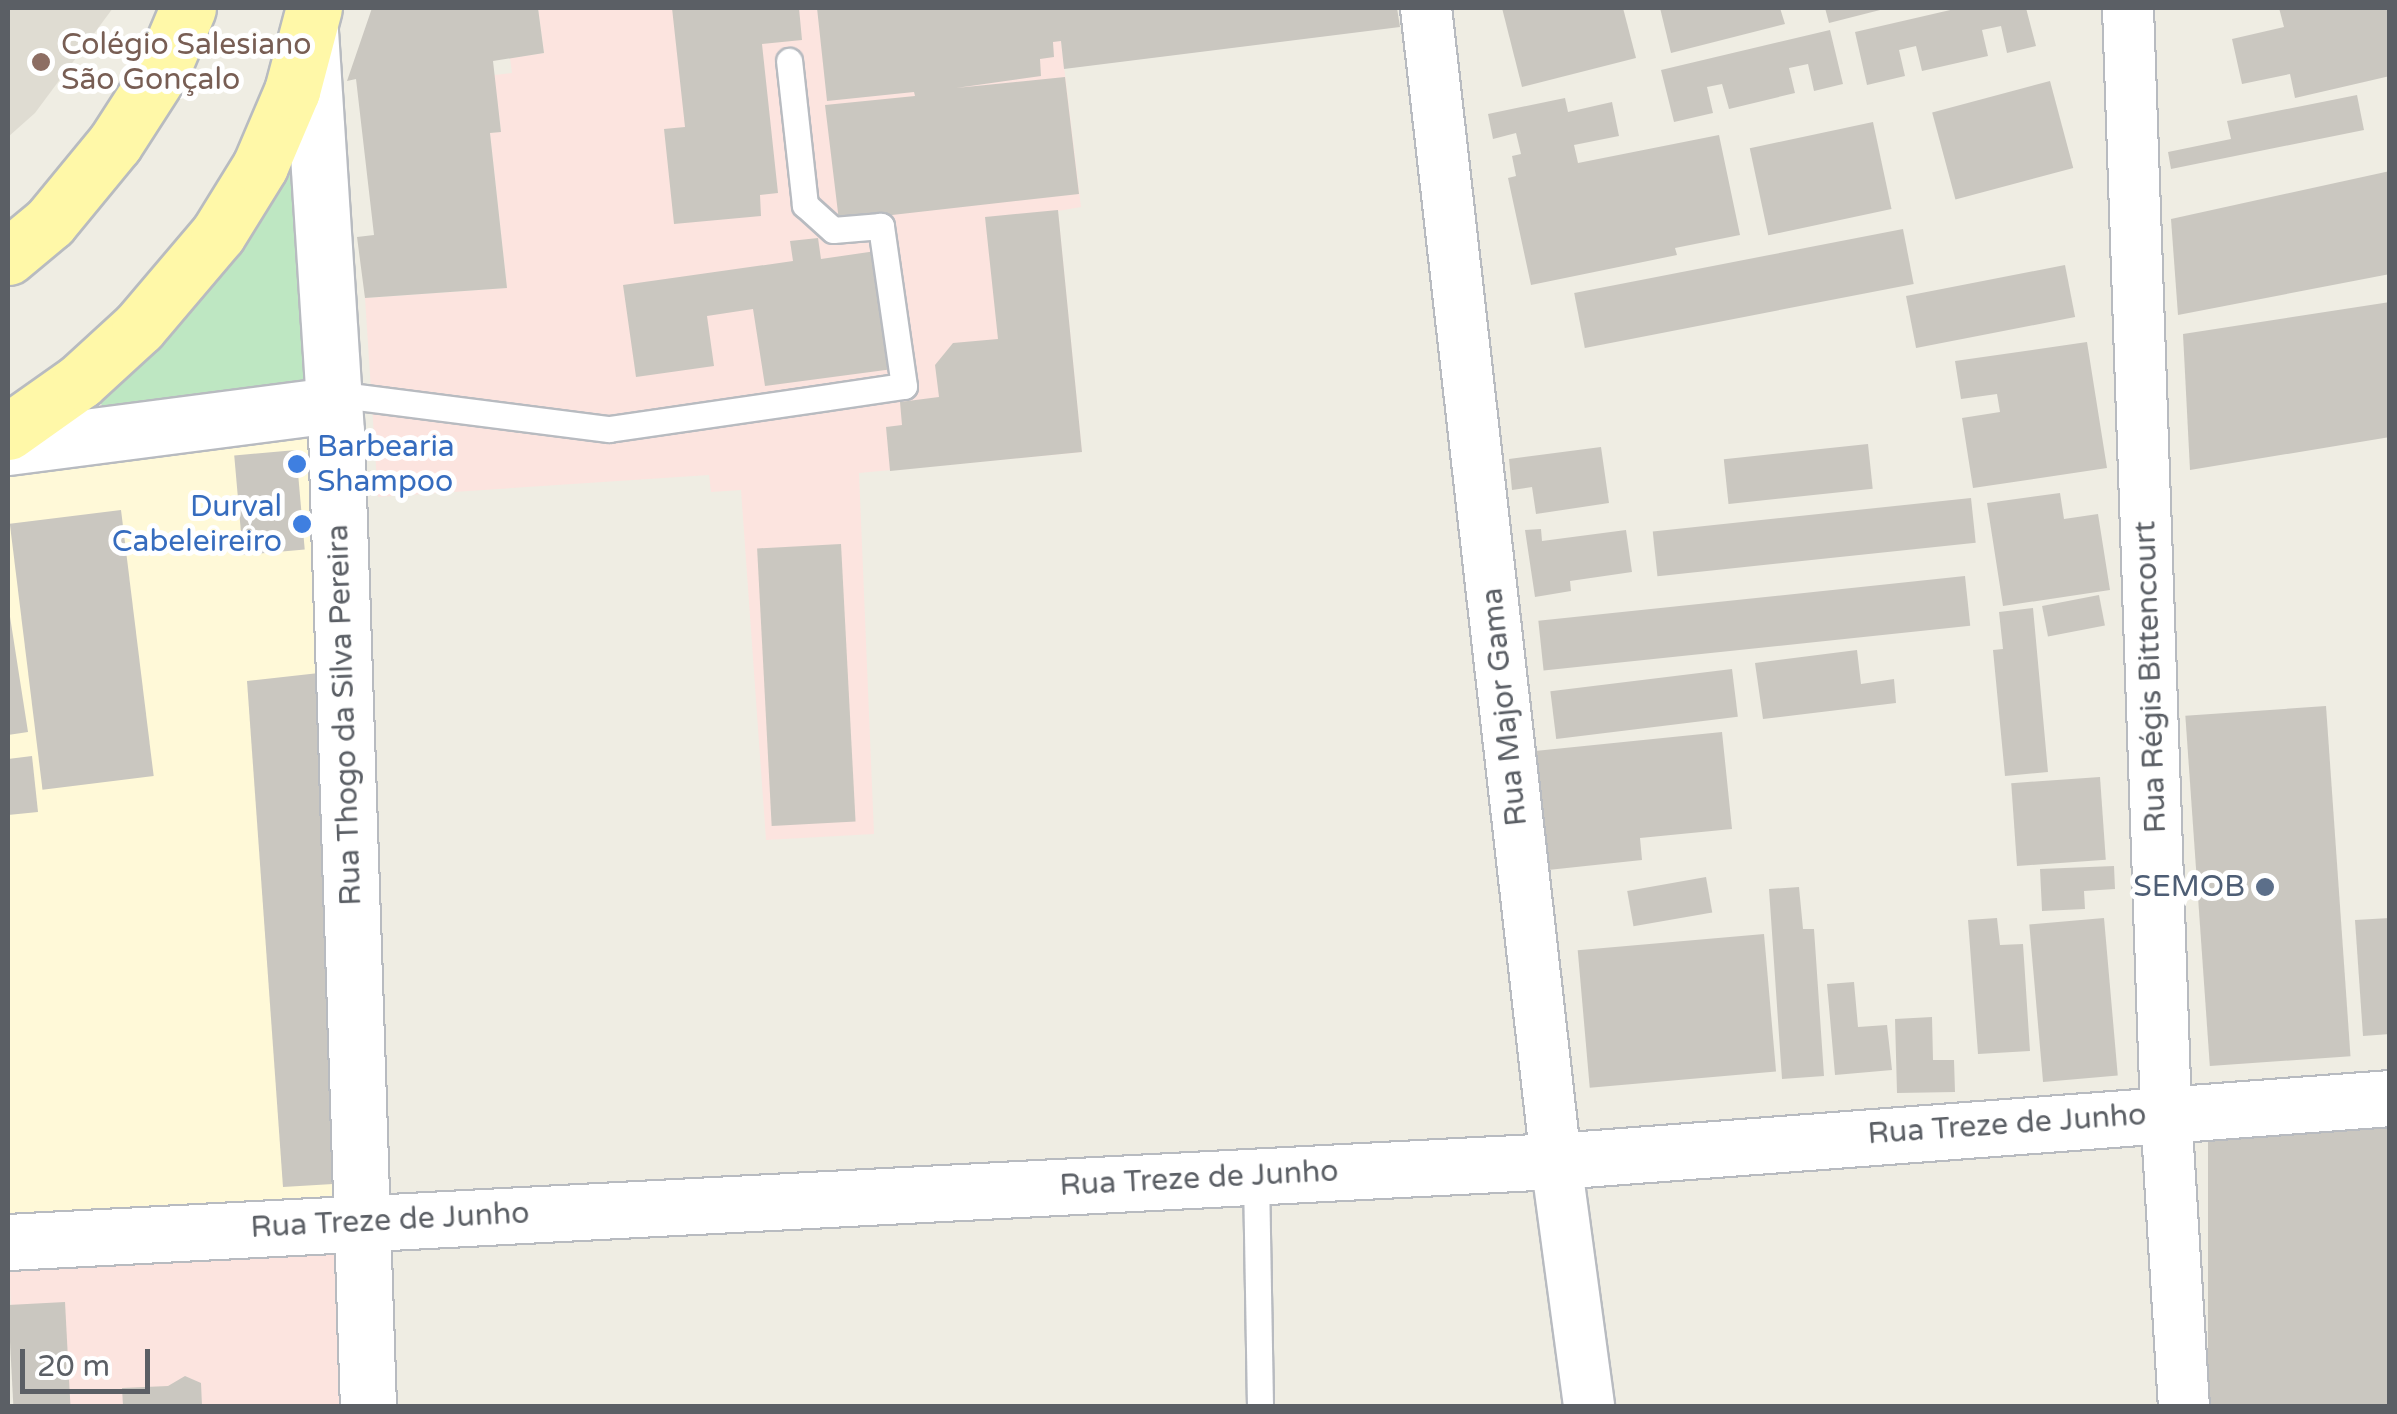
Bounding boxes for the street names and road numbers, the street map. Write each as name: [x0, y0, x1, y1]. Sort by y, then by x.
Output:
street label: Rua Régis Bittencourt: [2128, 520, 2174, 834]
street label: Rua Thogo da Silva Pereira: [320, 524, 370, 906]
street label: Rua Major Gama: [1475, 586, 1535, 828]
street label: Rua Treze de Junho: [1866, 1097, 2148, 1153]
street label: Rua Treze de Junho: [1059, 1154, 1339, 1204]
street label: Rua Treze de Junho: [250, 1196, 530, 1246]

